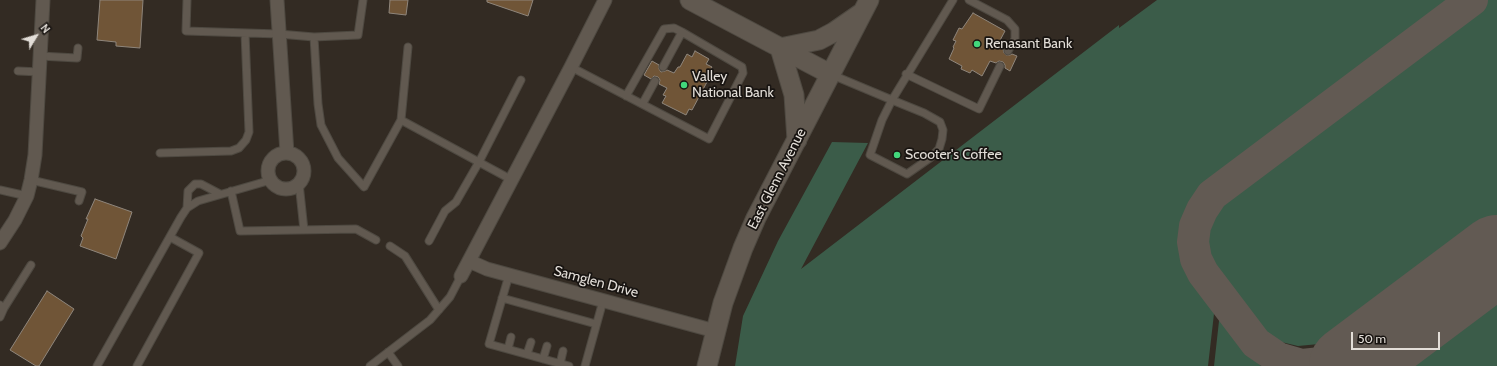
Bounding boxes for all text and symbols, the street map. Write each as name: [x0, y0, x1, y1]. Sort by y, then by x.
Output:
north arrow: [16, 16, 56, 56]
text: N: [38, 21, 53, 36]
place label: Renasant Bank: [985, 36, 1072, 52]
marker: Renasant Bank: [972, 39, 982, 49]
place label: Valley National Bank: [692, 69, 774, 102]
marker: Valley National Bank: [679, 80, 689, 90]
street label: East Glenn Avenue: [744, 126, 810, 232]
place label: Scooter's Coffee: [905, 147, 1002, 163]
marker: Scooter's Coffee: [892, 150, 902, 160]
street label: Samglen Drive: [552, 263, 640, 301]
scale bar: [1353, 324, 1442, 350]
text: 50 m: [1358, 331, 1386, 346]

